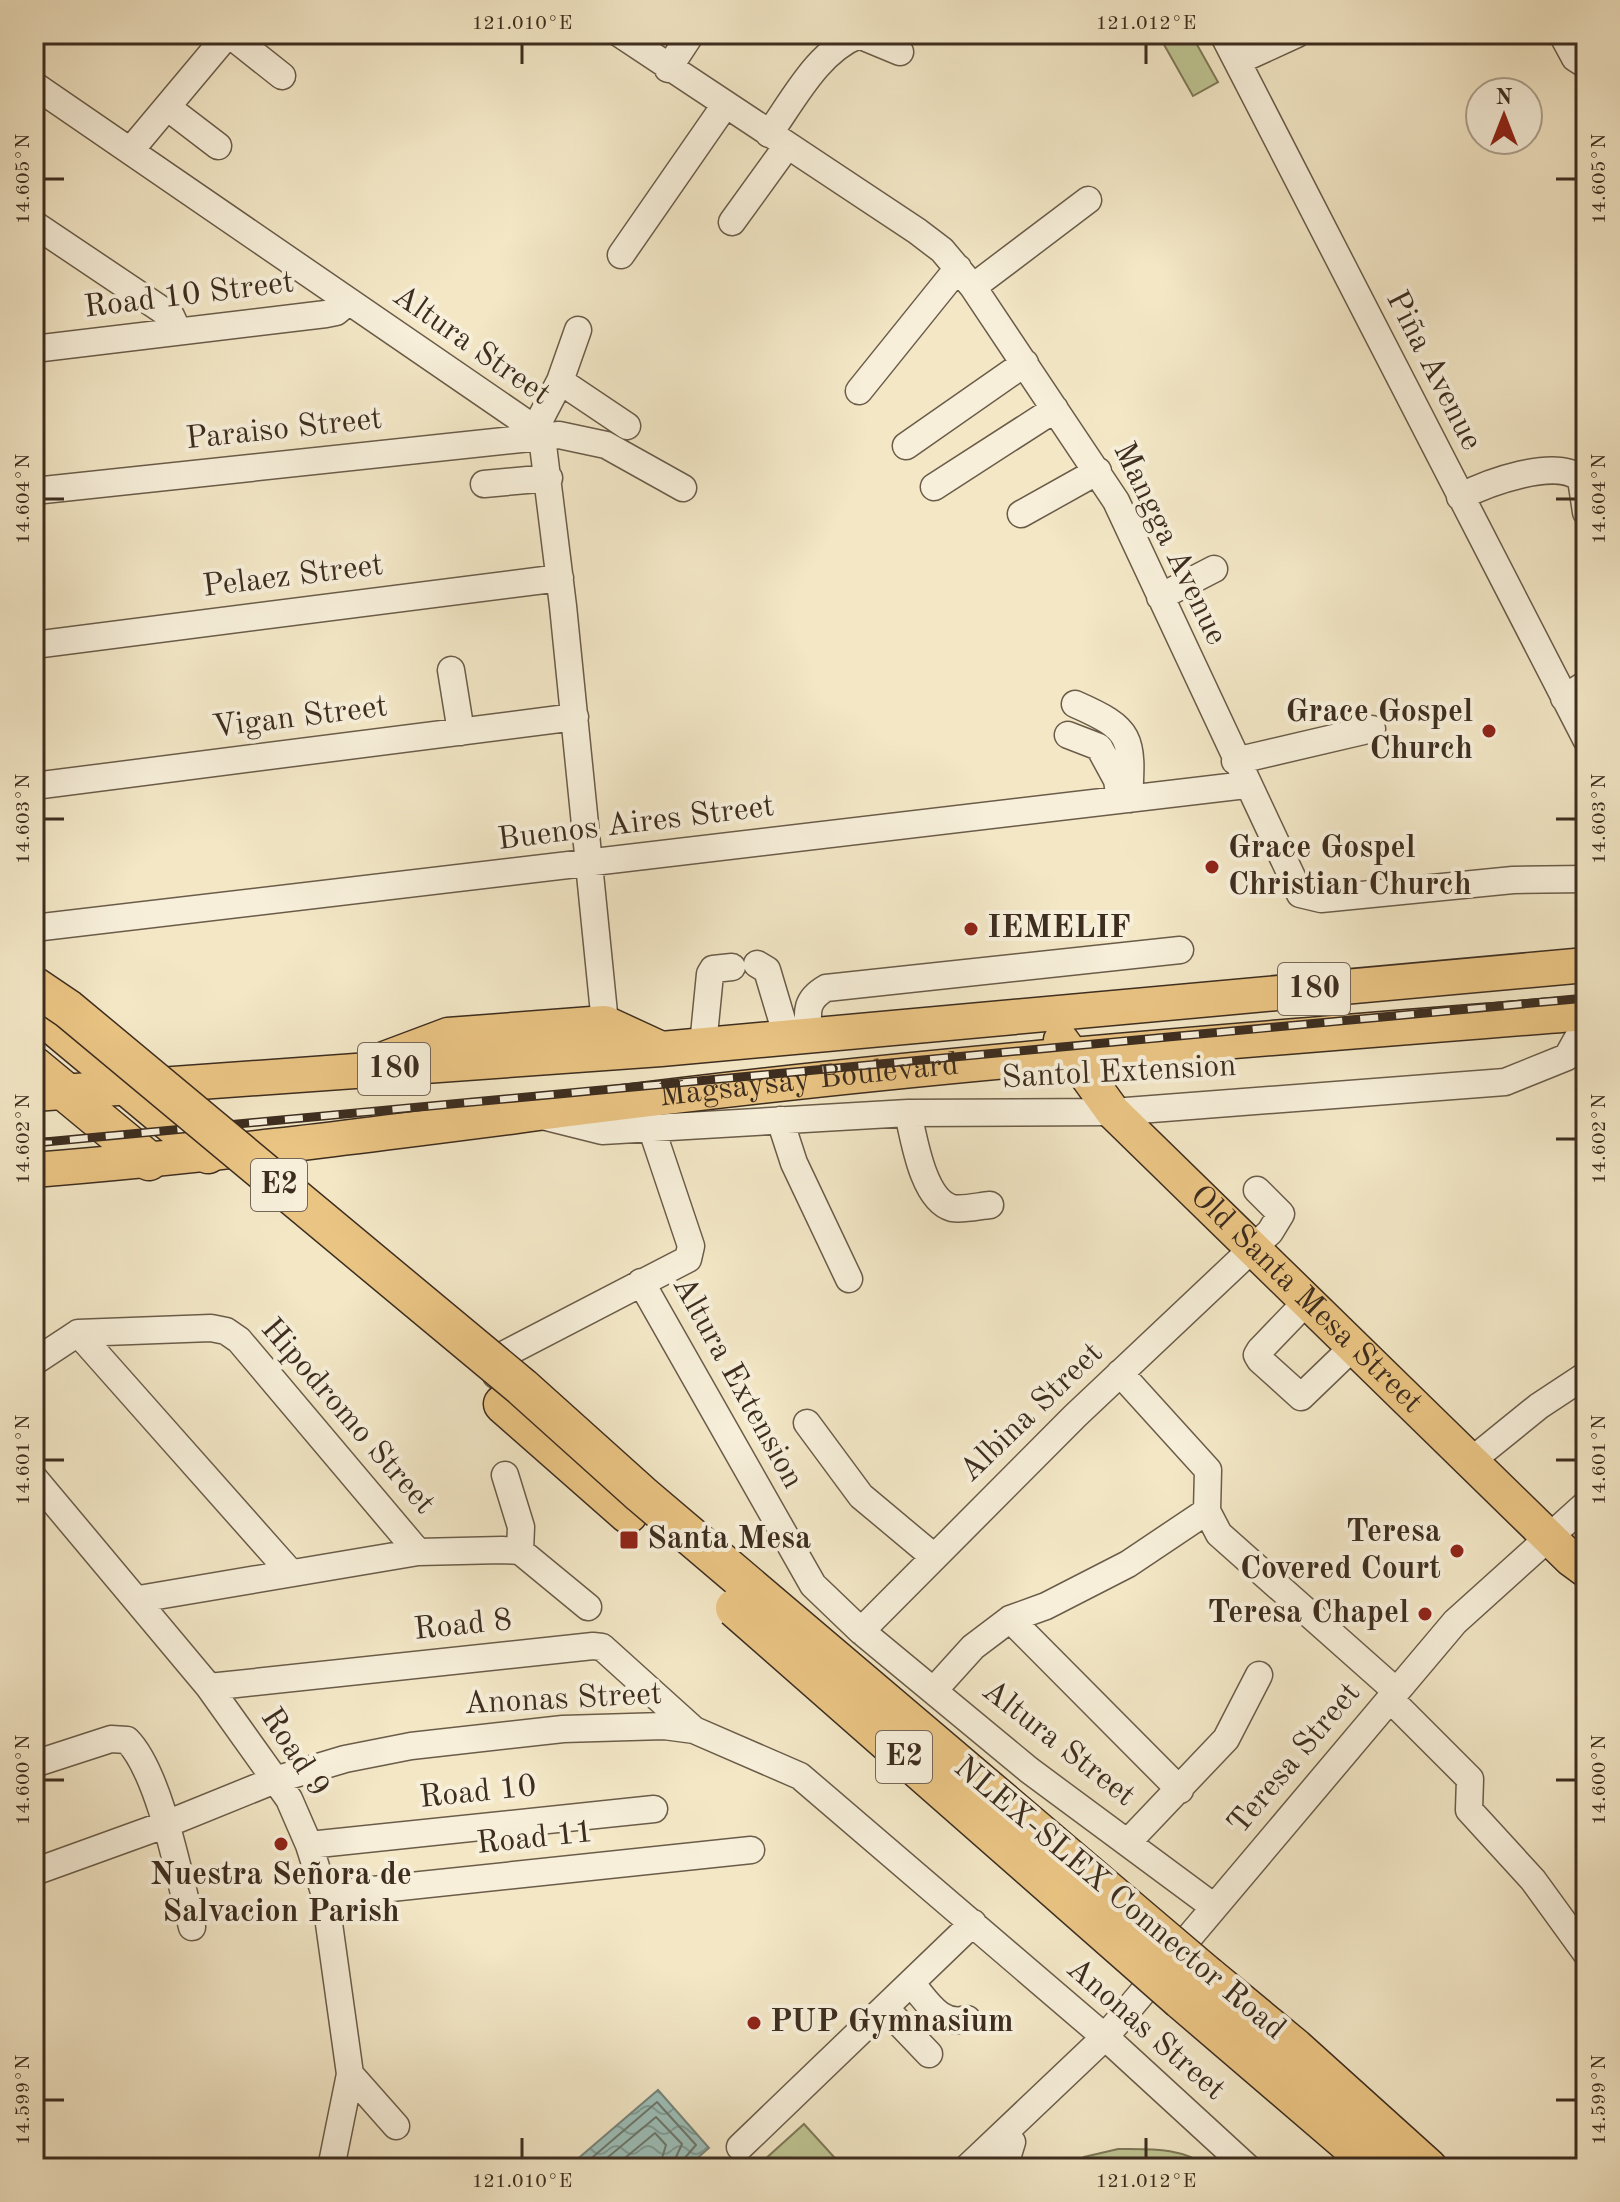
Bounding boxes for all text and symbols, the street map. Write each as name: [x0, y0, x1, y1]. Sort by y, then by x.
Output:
text: 121.010°E: [472, 14, 572, 34]
text: 121.012°E: [1096, 14, 1196, 34]
north arrow: [1464, 76, 1544, 156]
text: N: [1496, 87, 1513, 109]
text: 14.605°N: [14, 134, 34, 224]
text: 14.605°N: [1590, 134, 1610, 224]
street label: Road 10 Street: [82, 267, 296, 325]
street label: Altura Street: [386, 280, 556, 412]
street label: Piña Avenue: [1379, 286, 1487, 456]
street label: Paraiso Street: [184, 404, 384, 456]
street label: Mangga Avenue: [1106, 438, 1232, 650]
text: 14.604°N: [14, 454, 34, 544]
text: 14.604°N: [1590, 454, 1610, 544]
street label: Pelaez Street: [201, 550, 385, 604]
street label: Vigan Street: [211, 691, 389, 745]
place label: Grace Gospel Church: [1285, 697, 1473, 766]
marker: Grace Gospel Church: [1480, 722, 1498, 740]
text: 14.603°N: [14, 774, 34, 864]
text: 14.603°N: [1590, 774, 1610, 864]
street label: Buenos Aires Street: [496, 791, 776, 857]
place label: Grace Gospel Christian Church: [1228, 833, 1472, 902]
marker: Grace Gospel Christian Church: [1203, 858, 1221, 876]
place label: IEMELIF: [987, 913, 1131, 945]
marker: IEMELIF: [962, 920, 980, 938]
road number: 180: [1278, 963, 1350, 1015]
road number: 180: [358, 1043, 430, 1095]
street label: Magsaysay Boulevard: [657, 1050, 960, 1114]
street label: Santol Extension: [1001, 1051, 1237, 1095]
text: 14.602°N: [14, 1094, 34, 1184]
text: 14.602°N: [1590, 1094, 1610, 1184]
road number: E2: [251, 1159, 307, 1211]
street label: Old Santa Mesa Street: [1183, 1180, 1428, 1420]
street label: Altura Extension: [666, 1272, 808, 1494]
street label: Hipodromo Street: [254, 1313, 440, 1521]
street label: Albina Street: [954, 1337, 1110, 1489]
text: 14.601°N: [14, 1415, 34, 1505]
text: 14.601°N: [1590, 1415, 1610, 1505]
place label: Teresa Covered Court: [1240, 1517, 1441, 1586]
place label: Santa Mesa: [647, 1524, 811, 1556]
marker: Santa Mesa: [618, 1529, 640, 1551]
marker: Teresa Covered Court: [1448, 1542, 1466, 1560]
place label: Teresa Chapel: [1207, 1598, 1409, 1630]
street label: Road 8: [412, 1605, 514, 1647]
marker: Teresa Chapel: [1416, 1605, 1434, 1623]
street label: Altura Street: [976, 1675, 1140, 1813]
street label: Teresa Street: [1223, 1677, 1367, 1841]
street label: Anonas Street: [463, 1679, 663, 1721]
street label: Road 9: [254, 1703, 334, 1803]
road number: E2: [876, 1731, 932, 1783]
text: 14.600°N: [14, 1735, 34, 1825]
text: 14.600°N: [1590, 1735, 1610, 1825]
street label: NLEX-SLEX Connector Road: [947, 1751, 1291, 2047]
street label: Road 10: [418, 1771, 538, 1815]
street label: Road 11: [475, 1817, 595, 1861]
marker: Nuestra Señora de Salvacion Parish: [272, 1835, 290, 1853]
place label: Nuestra Señora de Salvacion Parish: [150, 1860, 412, 1929]
street label: Anonas Street: [1060, 1953, 1230, 2107]
place label: PUP Gymnasium: [770, 2007, 1014, 2039]
marker: PUP Gymnasium: [745, 2014, 763, 2032]
text: 14.599°N: [14, 2055, 34, 2145]
text: 14.599°N: [1590, 2055, 1610, 2145]
text: 121.010°E: [472, 2172, 572, 2192]
text: 121.012°E: [1096, 2172, 1196, 2192]

